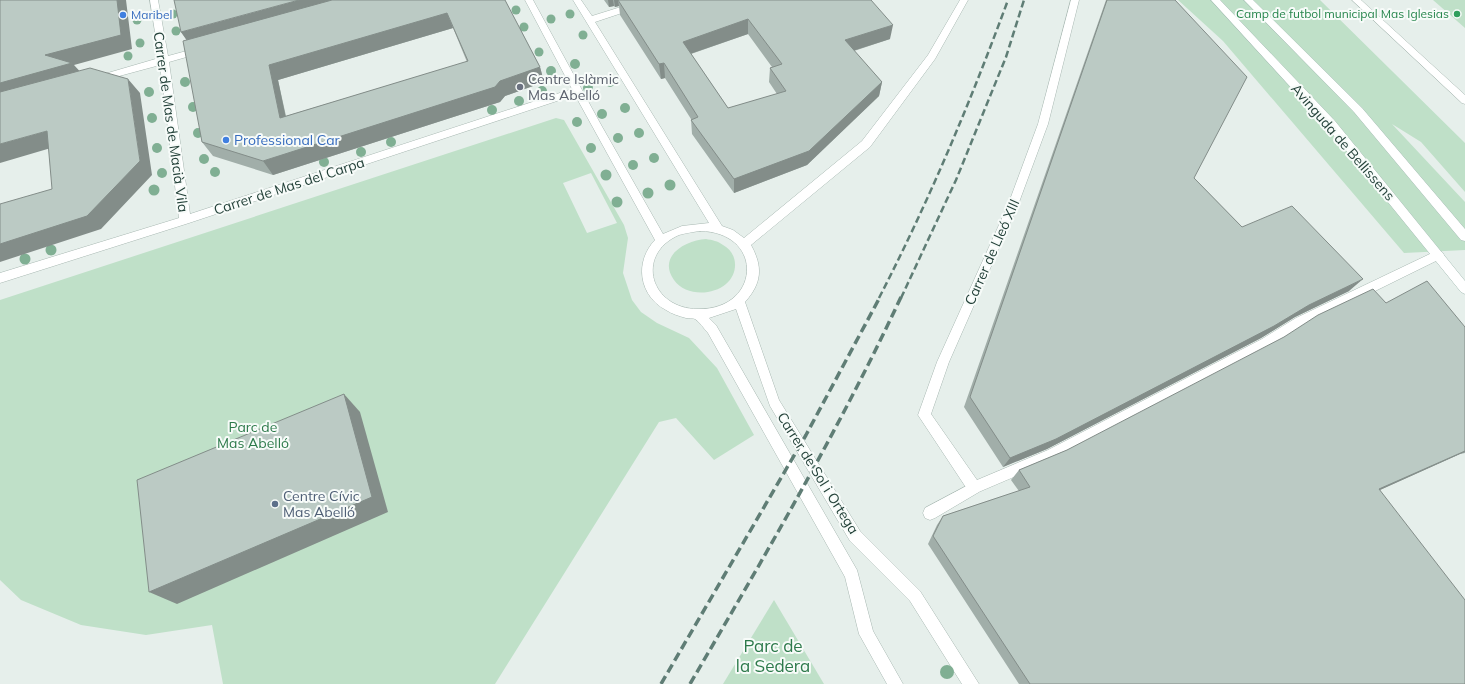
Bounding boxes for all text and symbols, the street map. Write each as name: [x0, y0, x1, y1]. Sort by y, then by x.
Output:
place label: Camp de futbol municipal Mas Iglesias: [1236, 6, 1449, 21]
place label: Maribel: [131, 7, 172, 22]
marker: Camp de futbol municipal Mas Iglesias: [1452, 9, 1462, 19]
marker: Maribel: [118, 10, 128, 20]
street label: Carrer de Mas de Macià Vila: [149, 31, 193, 213]
place label: Centre Islàmic Mas Abelló: [528, 70, 619, 104]
street label: Avinguda de Bellissens: [1287, 80, 1399, 204]
marker: Centre Islàmic Mas Abelló: [515, 82, 525, 92]
place label: Professional Car: [234, 131, 341, 149]
marker: Professional Car: [221, 135, 231, 145]
street label: Carrer de Mas del Carpa: [211, 153, 367, 219]
street label: Carrer de Lleó XIII: [961, 196, 1023, 308]
street label: Carrer de Sol i Ortega: [773, 409, 863, 537]
park label: Parc de Mas Abelló: [217, 418, 289, 452]
place label: Centre Cívic Mas Abelló: [283, 487, 360, 521]
marker: Centre Cívic Mas Abelló: [270, 499, 280, 509]
park label: Parc de la Sedera: [736, 635, 810, 676]

